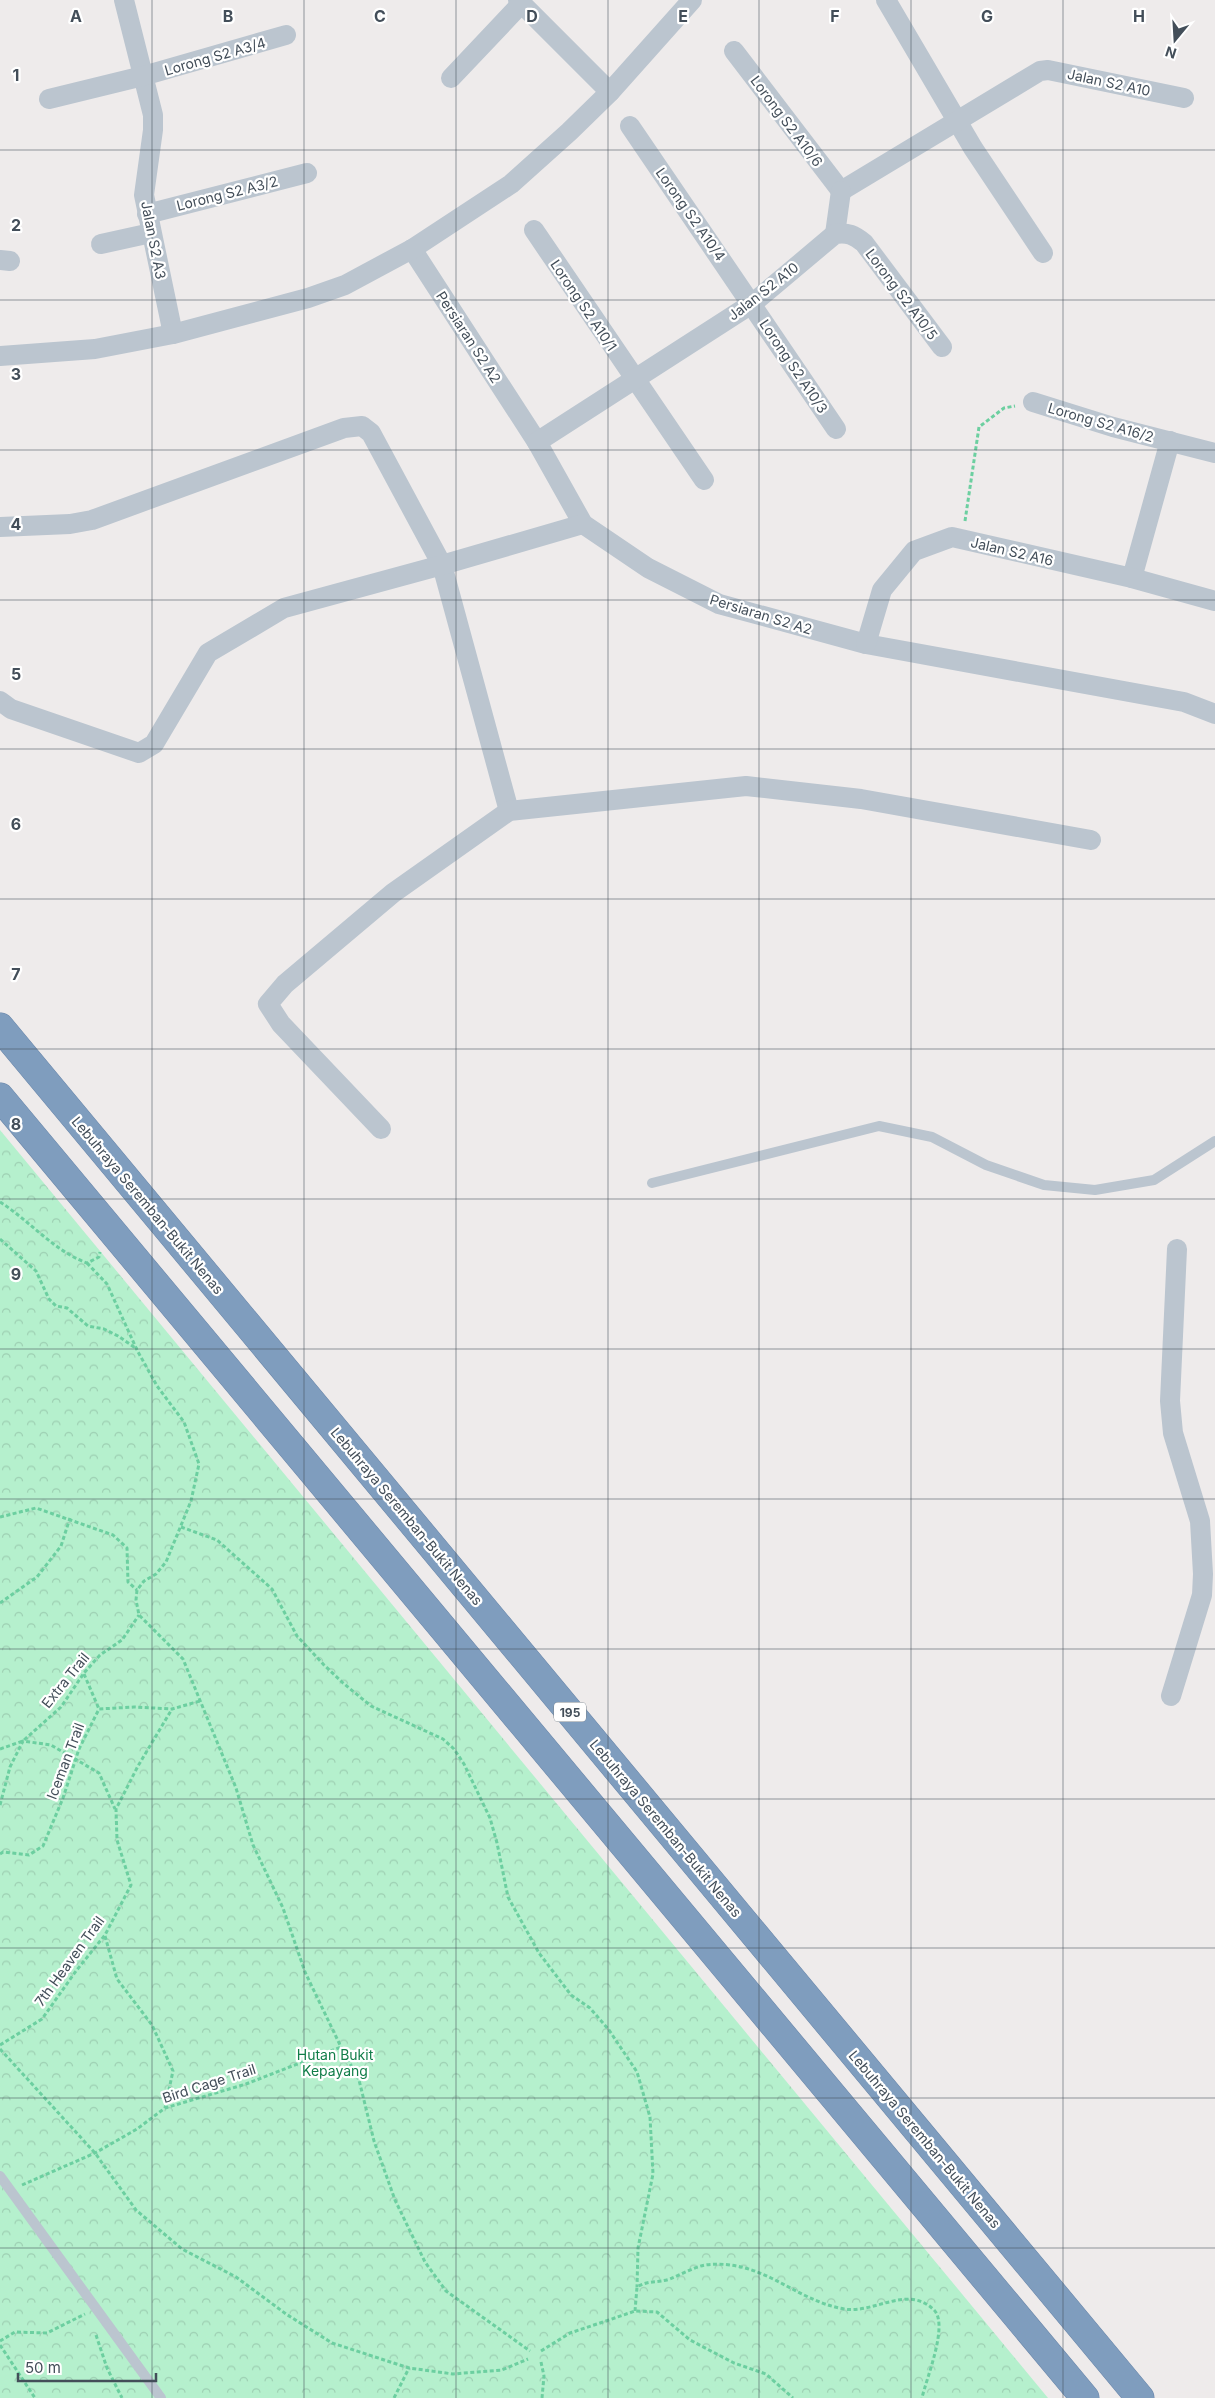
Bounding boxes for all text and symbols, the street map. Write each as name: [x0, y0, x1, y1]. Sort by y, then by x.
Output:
text: A: [70, 6, 82, 26]
text: B: [223, 6, 233, 26]
text: C: [374, 6, 386, 26]
text: D: [526, 6, 538, 26]
text: E: [678, 6, 688, 26]
text: F: [830, 6, 840, 26]
text: G: [981, 6, 993, 26]
text: H: [1133, 6, 1145, 26]
north arrow: [1150, 15, 1200, 65]
street label: Lorong S2 A3/4: [162, 33, 268, 79]
text: N: [1163, 43, 1179, 63]
text: 1: [13, 65, 19, 85]
street label: Jalan S2 A10: [1066, 65, 1152, 99]
street label: Lorong S2 A10/6: [747, 72, 827, 170]
street label: Lorong S2 A10/4: [653, 164, 729, 264]
street label: Lorong S2 A3/2: [175, 172, 279, 214]
street label: Jalan S2 A3: [138, 200, 170, 280]
text: 2: [11, 215, 21, 235]
street label: Lorong S2 A10/5: [862, 245, 942, 343]
street label: Lorong S2 A10/1: [547, 256, 621, 354]
street label: Jalan S2 A10: [724, 258, 802, 324]
street label: Persiaran S2 A2: [433, 288, 505, 386]
street label: Lorong S2 A10/3: [756, 316, 832, 416]
text: 3: [11, 364, 21, 384]
street label: Lorong S2 A16/2: [1046, 399, 1156, 445]
text: 4: [11, 514, 22, 534]
street label: Jalan S2 A16: [969, 533, 1055, 569]
street label: Persiaran S2 A2: [708, 590, 814, 638]
text: 5: [11, 664, 21, 684]
text: 6: [11, 814, 21, 834]
text: 7: [11, 964, 21, 984]
street label: Lebuhraya Seremban-Bukit Nenas: [69, 1113, 227, 1297]
text: 8: [11, 1114, 21, 1134]
text: 9: [11, 1264, 21, 1284]
street label: Lebuhraya Seremban-Bukit Nenas: [328, 1424, 486, 1608]
street label: Extra Trail: [38, 1649, 92, 1711]
road number: 195: [554, 1702, 586, 1721]
street label: Iceman Trail: [43, 1720, 87, 1802]
street label: Lebuhraya Seremban-Bukit Nenas: [587, 1736, 745, 1920]
street label: 7th Heaven Trail: [31, 1913, 107, 2009]
park label: Hutan Bukit Kepayang: [297, 2046, 374, 2079]
street label: Lebuhraya Seremban-Bukit Nenas: [846, 2047, 1004, 2231]
street label: Bird Cage Trail: [160, 2060, 258, 2106]
scale bar: [18, 2350, 155, 2382]
text: 50 m: [25, 2358, 61, 2377]

